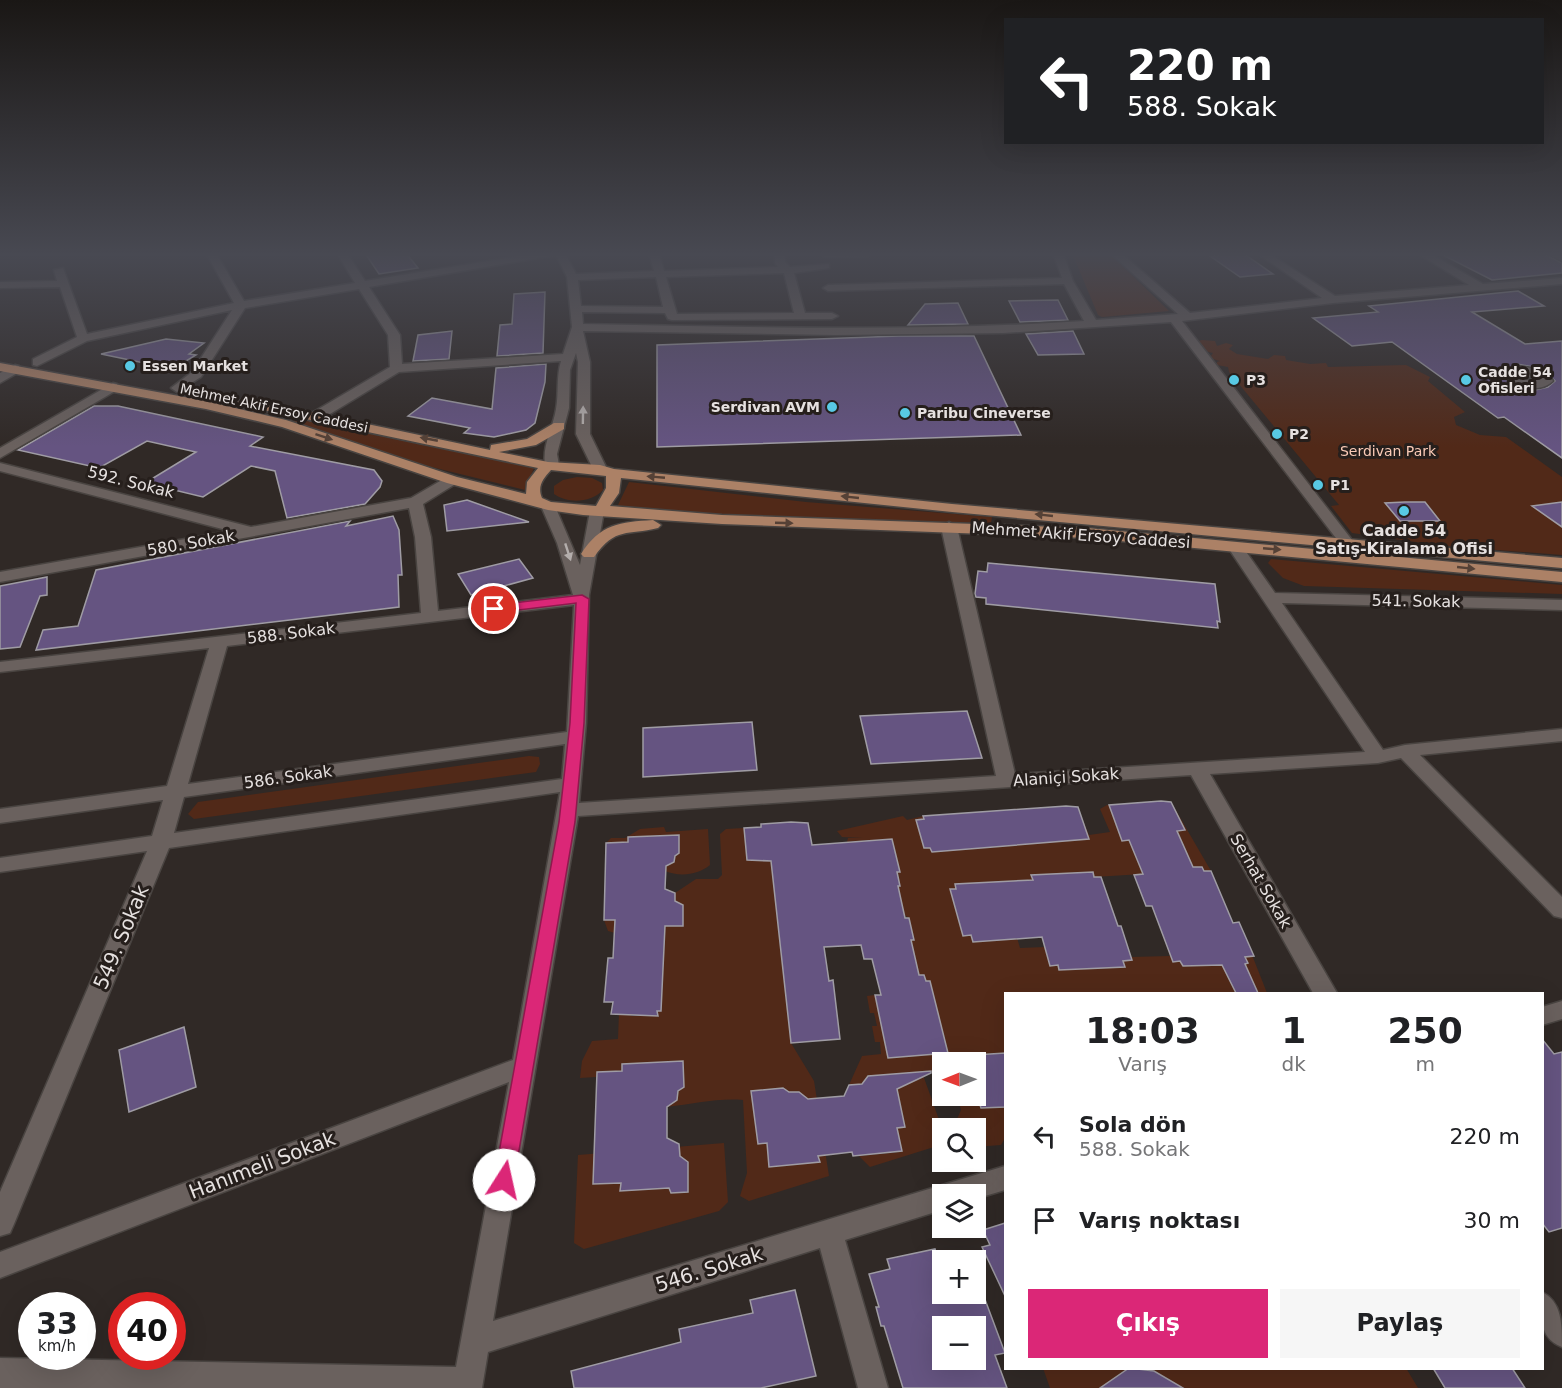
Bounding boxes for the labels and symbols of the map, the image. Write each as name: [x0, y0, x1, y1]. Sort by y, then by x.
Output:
place label: Essen Market: [142, 358, 248, 374]
marker: Essen Market: [123, 359, 137, 373]
place label: Cadde 54 Ofisleri: [1478, 364, 1552, 396]
place label: P3: [1246, 372, 1266, 388]
marker: P3: [1227, 373, 1241, 387]
marker: Cadde 54 Ofisleri: [1459, 373, 1473, 387]
street label: Mehmet Akif Ersoy Caddesi: [179, 380, 369, 436]
place label: Serdivan AVM: [711, 399, 820, 415]
marker: Serdivan AVM: [825, 400, 839, 414]
one-way arrow: [578, 405, 588, 424]
place label: Paribu Cineverse: [917, 405, 1051, 421]
marker: Paribu Cineverse: [898, 406, 912, 420]
place label: P2: [1289, 426, 1309, 442]
marker: P2: [1270, 427, 1284, 441]
one-way arrow: [315, 432, 333, 442]
one-way arrow: [419, 434, 438, 443]
park label: Serdivan Park: [1340, 443, 1437, 459]
street label: 592. Sokak: [86, 462, 177, 502]
one-way arrow: [646, 472, 665, 482]
place label: P1: [1330, 477, 1350, 493]
marker: P1: [1311, 478, 1325, 492]
one-way arrow: [840, 492, 859, 502]
marker: Cadde 54 Satış-Kiralama Ofisi: [1397, 504, 1411, 518]
one-way arrow: [1034, 510, 1053, 520]
one-way arrow: [774, 518, 793, 528]
street label: Mehmet Akif Ersoy Caddesi: [971, 518, 1191, 552]
place label: Cadde 54 Satış-Kiralama Ofisi: [1315, 521, 1493, 558]
street label: 580. Sokak: [146, 526, 237, 560]
one-way arrow: [563, 543, 573, 561]
one-way arrow: [1262, 544, 1281, 554]
one-way arrow: [1456, 563, 1475, 573]
pin: [468, 583, 519, 634]
street label: 541. Sokak: [1371, 591, 1461, 611]
street label: 588. Sokak: [246, 618, 337, 648]
street label: 586. Sokak: [243, 761, 334, 793]
street label: Alaniçi Sokak: [1012, 764, 1120, 790]
street label: Serhat Sokak: [1226, 831, 1296, 932]
street label: 549. Sokak: [88, 881, 154, 993]
north arrow: [932, 1052, 986, 1106]
street label: Hanımeli Sokak: [185, 1126, 339, 1204]
position arrow: [472, 1148, 536, 1212]
street label: 546. Sokak: [652, 1241, 766, 1297]
speed limit sign: 40: [108, 1292, 186, 1370]

